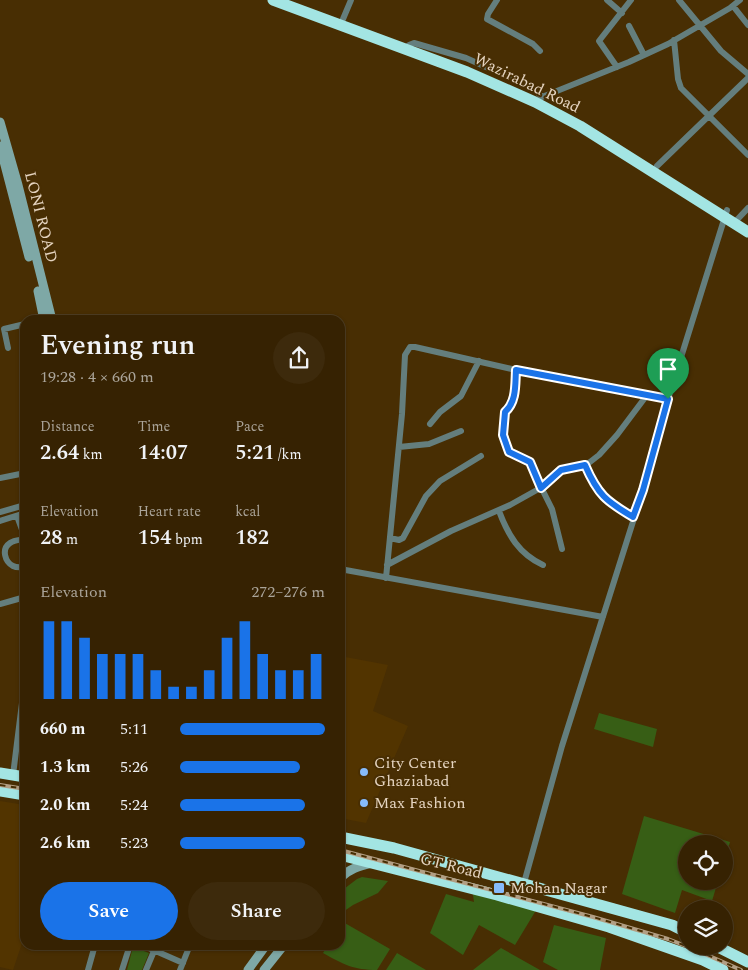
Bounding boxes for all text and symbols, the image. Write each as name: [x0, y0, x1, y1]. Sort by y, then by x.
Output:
street label: Wazirabad Road: [470, 47, 584, 119]
street label: LONI ROAD: [18, 169, 64, 265]
text: Evening run: [40, 324, 195, 367]
button: share: [273, 332, 325, 384]
pin: [647, 348, 689, 399]
icon: arrive: [654, 355, 682, 383]
text: 19:28 · 4 × 660 m: [40, 365, 154, 389]
text: Distance: [40, 416, 95, 437]
text: Time: [138, 416, 170, 437]
text: Pace: [235, 416, 264, 437]
text: 2.64: [40, 437, 79, 469]
text: 14:07: [138, 437, 188, 469]
text: 5:21: [235, 437, 275, 469]
text: km: [79, 444, 103, 465]
text: /km: [275, 444, 301, 465]
text: Elevation: [40, 501, 99, 522]
text: Heart rate: [138, 501, 201, 522]
text: kcal: [235, 501, 260, 522]
text: 28: [40, 522, 63, 554]
text: 154: [138, 522, 171, 554]
text: 182: [235, 522, 269, 554]
text: m: [63, 529, 78, 550]
text: bpm: [171, 529, 203, 550]
text: Elevation: [40, 580, 107, 604]
text: 272–276 m: [251, 580, 325, 604]
text: 660 m: [40, 717, 85, 741]
text: 5:11: [120, 717, 148, 741]
place label: City Center Ghaziabad: [374, 751, 456, 793]
text: 1.3 km: [40, 755, 90, 779]
text: 5:26: [120, 755, 148, 779]
marker: City Center Ghaziabad: [358, 766, 370, 778]
place label: Max Fashion: [374, 791, 465, 815]
text: 2.0 km: [40, 793, 90, 817]
text: 5:24: [120, 793, 148, 817]
marker: Max Fashion: [358, 797, 370, 809]
text: 2.6 km: [40, 831, 90, 855]
text: 5:23: [120, 831, 148, 855]
map controls: [678, 835, 733, 955]
button: locate: [678, 835, 733, 890]
street label: GT Road: [417, 847, 485, 885]
place label: Mohan Nagar: [510, 876, 607, 900]
marker: Mohan Nagar: [492, 881, 506, 895]
button: Save: [40, 882, 178, 940]
button: Share: [188, 882, 325, 940]
button: layers: [678, 900, 733, 955]

